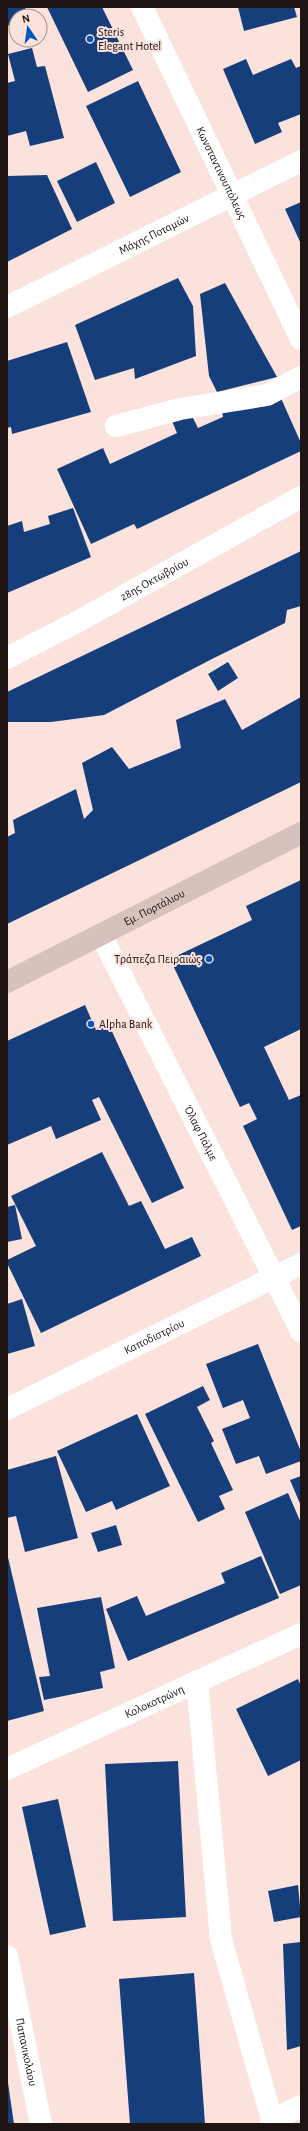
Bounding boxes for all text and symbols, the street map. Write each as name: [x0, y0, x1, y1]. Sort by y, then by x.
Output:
north arrow: [8, 8, 48, 48]
text: N: [21, 13, 31, 25]
place label: Steris Elegant Hotel: [98, 26, 161, 52]
marker: Steris Elegant Hotel: [85, 34, 95, 44]
street label: Κωνσταντινουπόλεως: [194, 125, 249, 222]
street label: Μάχης Ποταμών: [117, 212, 191, 256]
street label: 28ης Οκτωβρίου: [118, 555, 190, 603]
street label: Εμ. Πορτάλιου: [122, 887, 187, 928]
place label: Τράπεζα Πειραιώς: [114, 953, 201, 966]
marker: Τράπεζα Πειραιώς: [204, 954, 214, 964]
place label: Alpha Bank: [99, 1018, 153, 1030]
marker: Alpha Bank: [86, 1019, 96, 1029]
street label: Όλαφ Πάλμε: [182, 1103, 220, 1163]
street label: Καποδιστρίου: [122, 1317, 186, 1356]
street label: Κολοκοτρώνη: [123, 1683, 186, 1720]
street label: Παπανικολάου: [14, 2017, 39, 2087]

